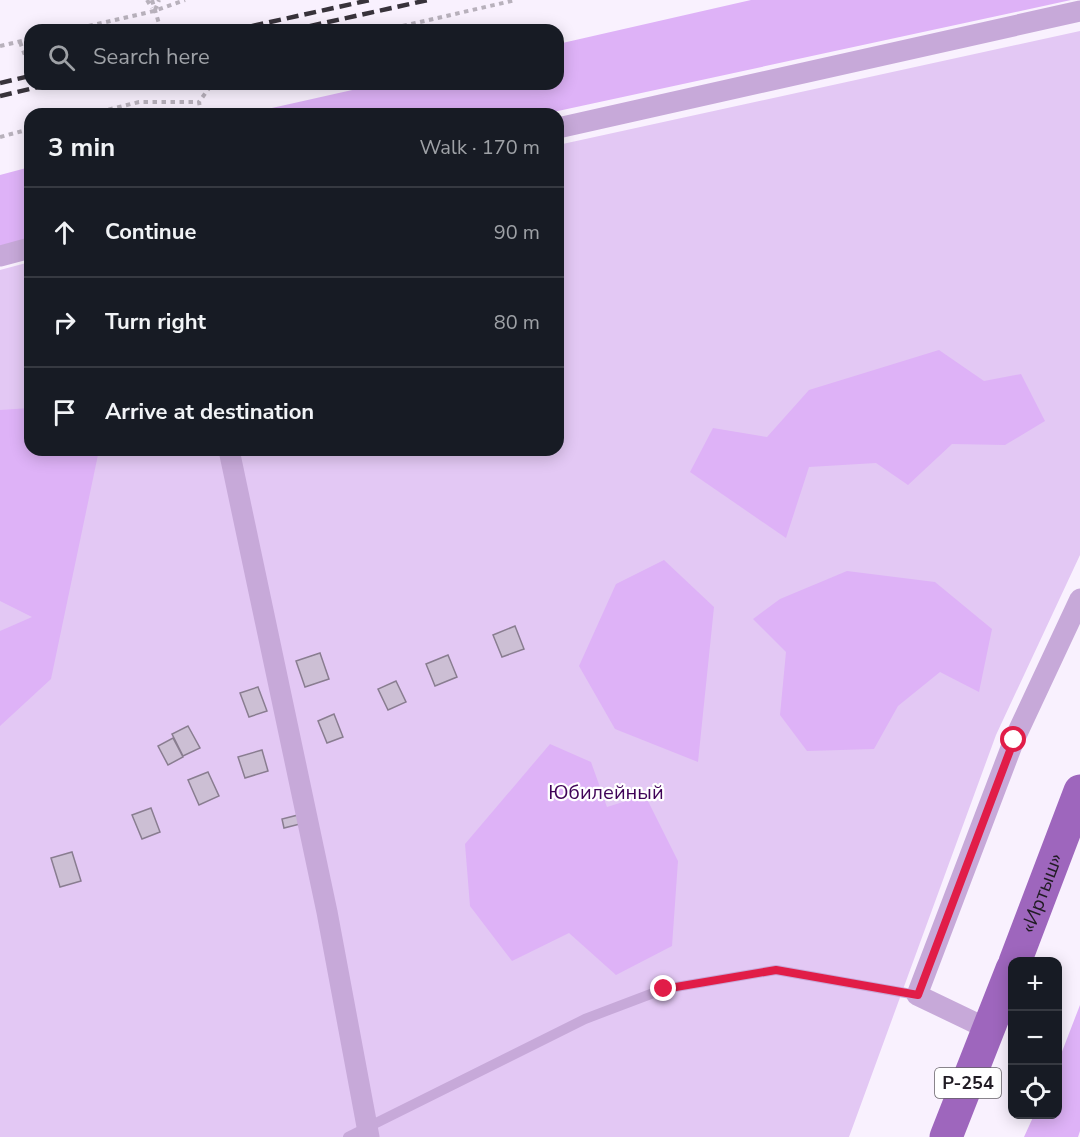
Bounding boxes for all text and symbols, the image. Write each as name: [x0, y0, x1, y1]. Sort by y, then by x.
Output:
search box: [24, 24, 564, 90]
icon: search: [45, 41, 78, 74]
text: Search here: [93, 42, 210, 72]
text: 3 min: [48, 130, 115, 165]
text: Walk · 170 m: [420, 134, 540, 161]
icon: ahead: [48, 216, 81, 249]
text: Continue: [105, 217, 196, 247]
text: 90 m: [494, 219, 540, 246]
icon: right: [48, 306, 81, 339]
text: Turn right: [105, 307, 206, 337]
text: 80 m: [494, 309, 540, 336]
icon: arrive: [48, 396, 81, 429]
text: Arrive at destination: [105, 397, 314, 427]
route start: [1000, 726, 1026, 752]
park label: Юбилейный: [548, 779, 664, 806]
street label: «Иртыш»: [1014, 849, 1069, 937]
map controls: [1008, 957, 1062, 1119]
button: +: [1008, 957, 1062, 1011]
route end: [650, 975, 676, 1001]
button: −: [1008, 1011, 1062, 1065]
button: locate: [1008, 1065, 1062, 1119]
road number: Р-254: [935, 1068, 1001, 1098]

